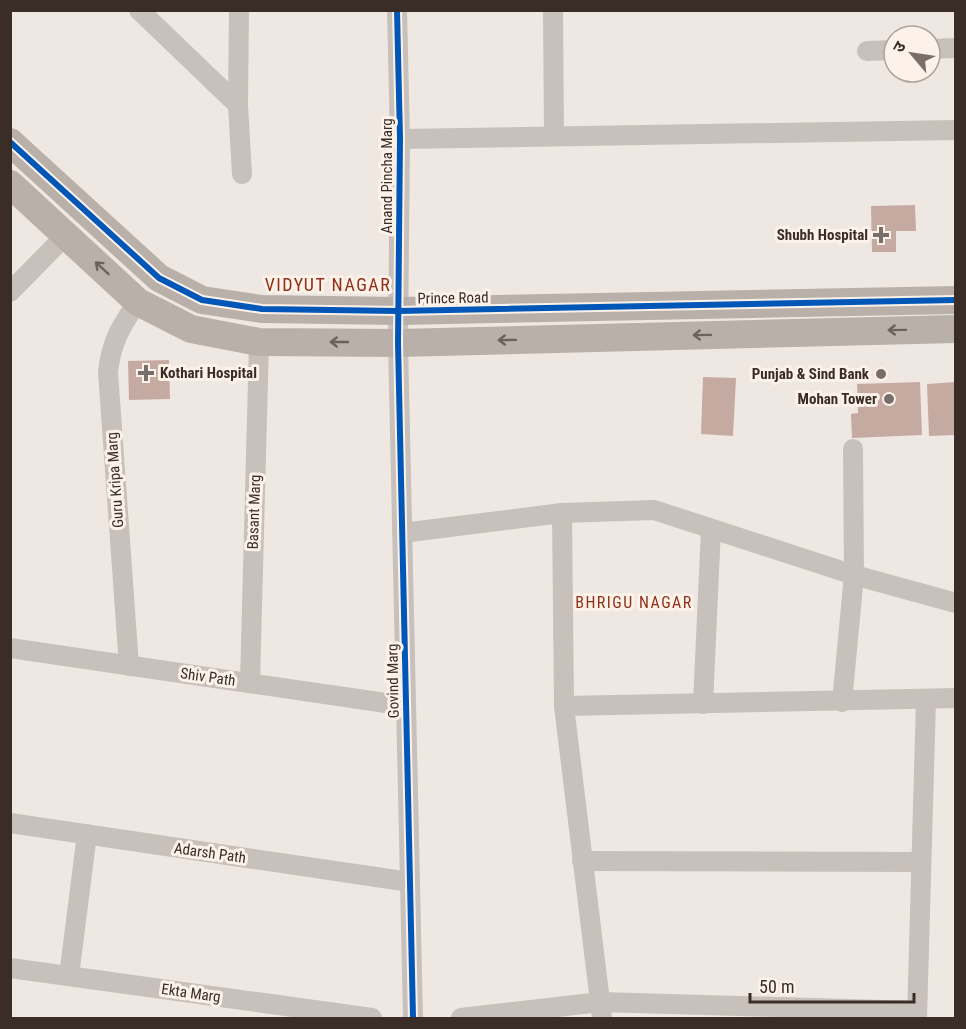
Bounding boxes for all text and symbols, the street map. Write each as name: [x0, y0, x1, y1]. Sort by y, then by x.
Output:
north arrow: [882, 24, 942, 84]
text: उ: [889, 38, 910, 56]
street label: Anand Pincha Marg: [378, 118, 396, 234]
place label: Shubh Hospital: [777, 226, 868, 244]
marker: Shubh Hospital: [872, 226, 890, 244]
one-way arrow: [95, 262, 110, 276]
district label: VIDYUT NAGAR: [265, 274, 391, 295]
street label: Prince Road: [417, 288, 489, 308]
one-way arrow: [888, 325, 908, 336]
one-way arrow: [693, 329, 713, 341]
one-way arrow: [498, 334, 518, 346]
one-way arrow: [330, 336, 350, 348]
marker: Kothari Hospital: [137, 364, 155, 382]
place label: Kothari Hospital: [160, 364, 257, 382]
place label: Punjab & Sind Bank: [752, 365, 870, 383]
marker: Punjab & Sind Bank: [874, 367, 888, 381]
place label: Mohan Tower: [798, 390, 877, 408]
marker: Mohan Tower: [882, 392, 896, 406]
street label: Guru Kripa Marg: [103, 432, 127, 528]
street label: Basant Marg: [244, 474, 264, 550]
district label: BHRIGU NAGAR: [575, 593, 693, 612]
street label: Govind Marg: [383, 644, 403, 718]
street label: Shiv Path: [179, 664, 237, 690]
street label: Adarsh Path: [173, 839, 247, 867]
scale bar: [750, 966, 914, 1004]
text: 50 m: [759, 976, 794, 997]
street label: Ekta Marg: [160, 980, 222, 1006]

